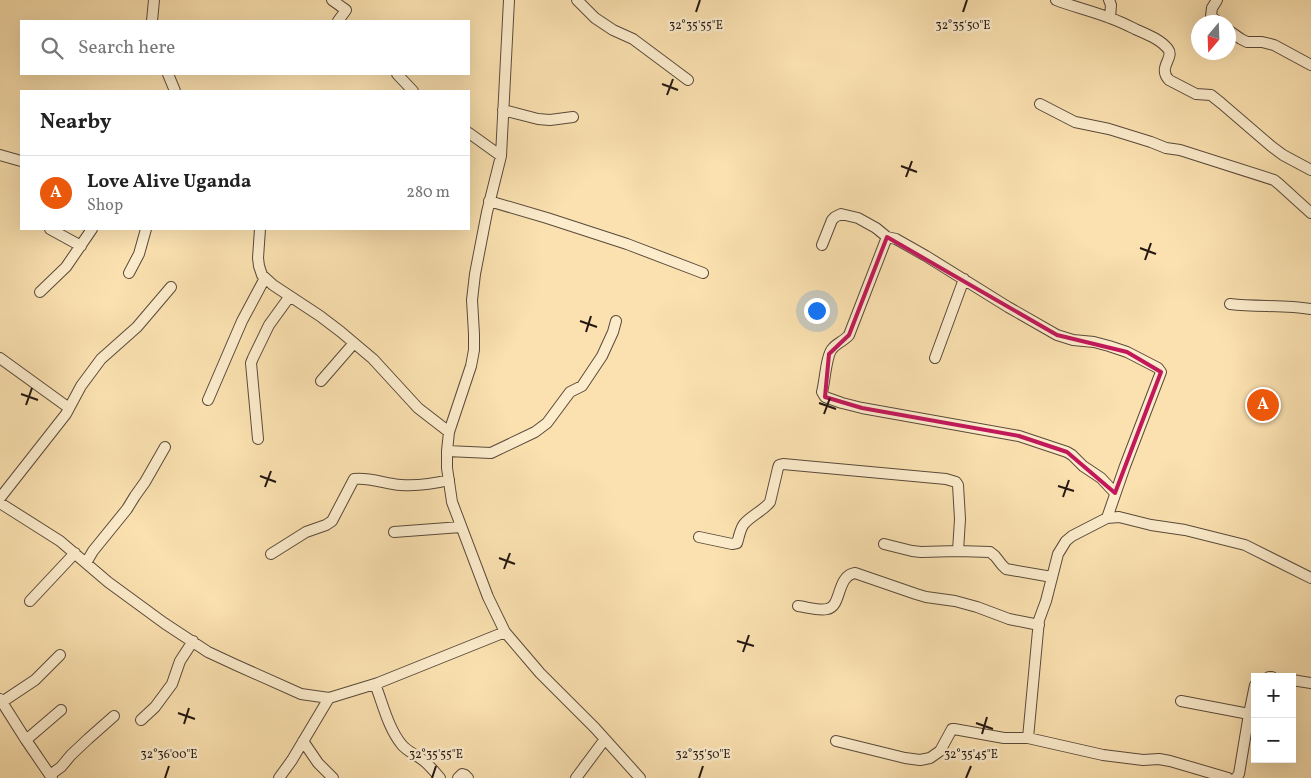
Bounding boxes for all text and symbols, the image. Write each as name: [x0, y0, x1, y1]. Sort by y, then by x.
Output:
north arrow: [1191, 15, 1236, 60]
text: 32°35'55"E: [669, 18, 723, 34]
text: 32°35'50"E: [936, 18, 990, 34]
search box: [20, 20, 470, 75]
icon: search: [38, 34, 66, 62]
text: Search here: [78, 35, 175, 61]
text: Nearby: [40, 108, 111, 137]
text: Love Alive Uganda: [87, 169, 251, 195]
text: A: [50, 182, 62, 204]
text: 280 m: [406, 182, 450, 204]
text: Shop: [87, 195, 123, 217]
your location: [804, 298, 830, 324]
pin: A: [1247, 386, 1279, 424]
map controls: [1251, 673, 1296, 763]
button: +: [1251, 673, 1296, 718]
button: −: [1251, 718, 1296, 763]
text: 32°36'00"E: [141, 747, 197, 763]
text: 32°35'55"E: [409, 747, 463, 763]
text: 32°35'50"E: [676, 747, 730, 763]
text: 32°35'45"E: [944, 747, 998, 763]

